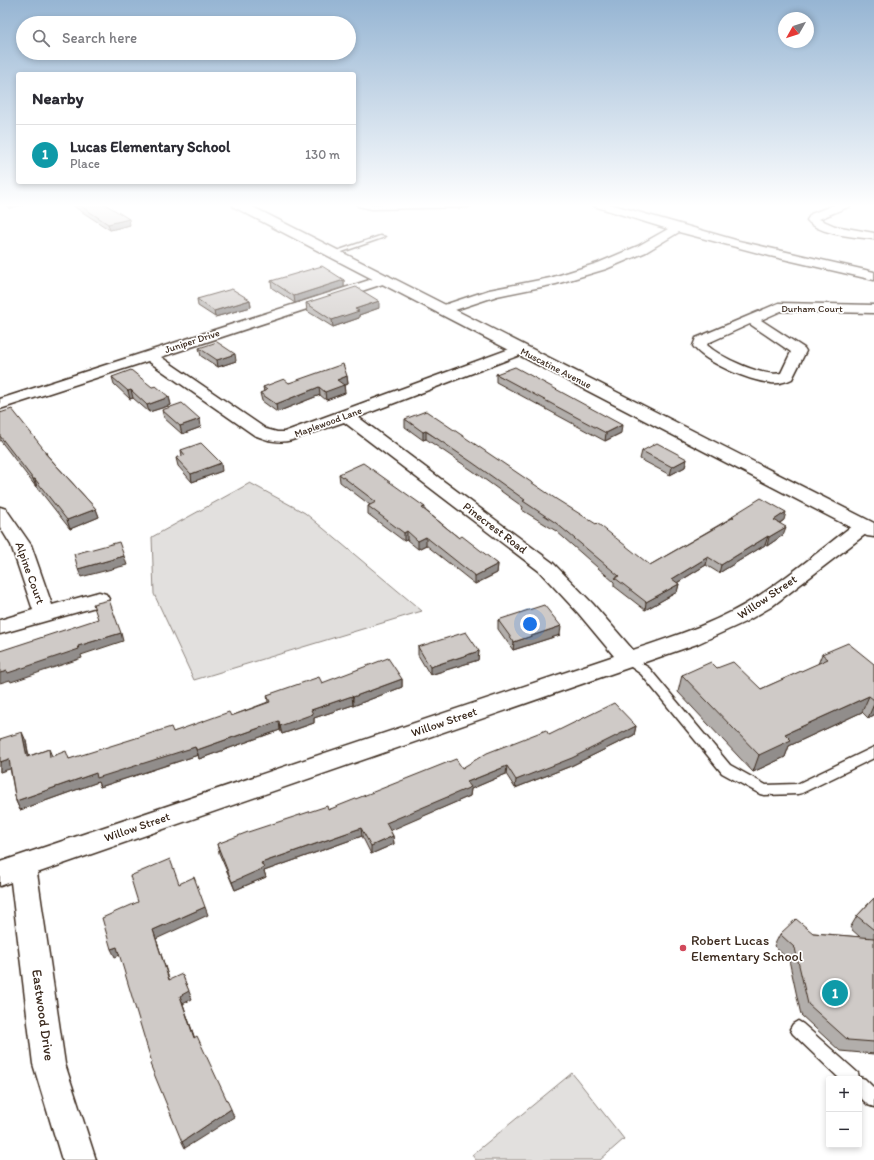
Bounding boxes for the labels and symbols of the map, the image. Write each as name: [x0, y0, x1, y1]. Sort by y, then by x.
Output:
north arrow: [778, 12, 814, 48]
street label: Durham Court: [781, 302, 843, 315]
street label: Juniper Drive: [163, 326, 221, 356]
street label: Muscatine Avenue: [518, 344, 594, 392]
street label: Maplewood Lane: [292, 404, 364, 440]
street label: Pinecrest Road: [460, 499, 530, 557]
street label: Alpine Court: [12, 540, 48, 606]
street label: Willow Street: [735, 572, 800, 622]
your location: [520, 614, 540, 634]
street label: Willow Street: [409, 704, 479, 740]
street label: Willow Street: [102, 809, 172, 845]
place label: Robert Lucas Elementary School: [691, 932, 803, 965]
marker: Robert Lucas Elementary School: [678, 943, 688, 953]
street label: Eastwood Drive: [28, 968, 58, 1062]
pin: 1: [822, 978, 848, 1008]

